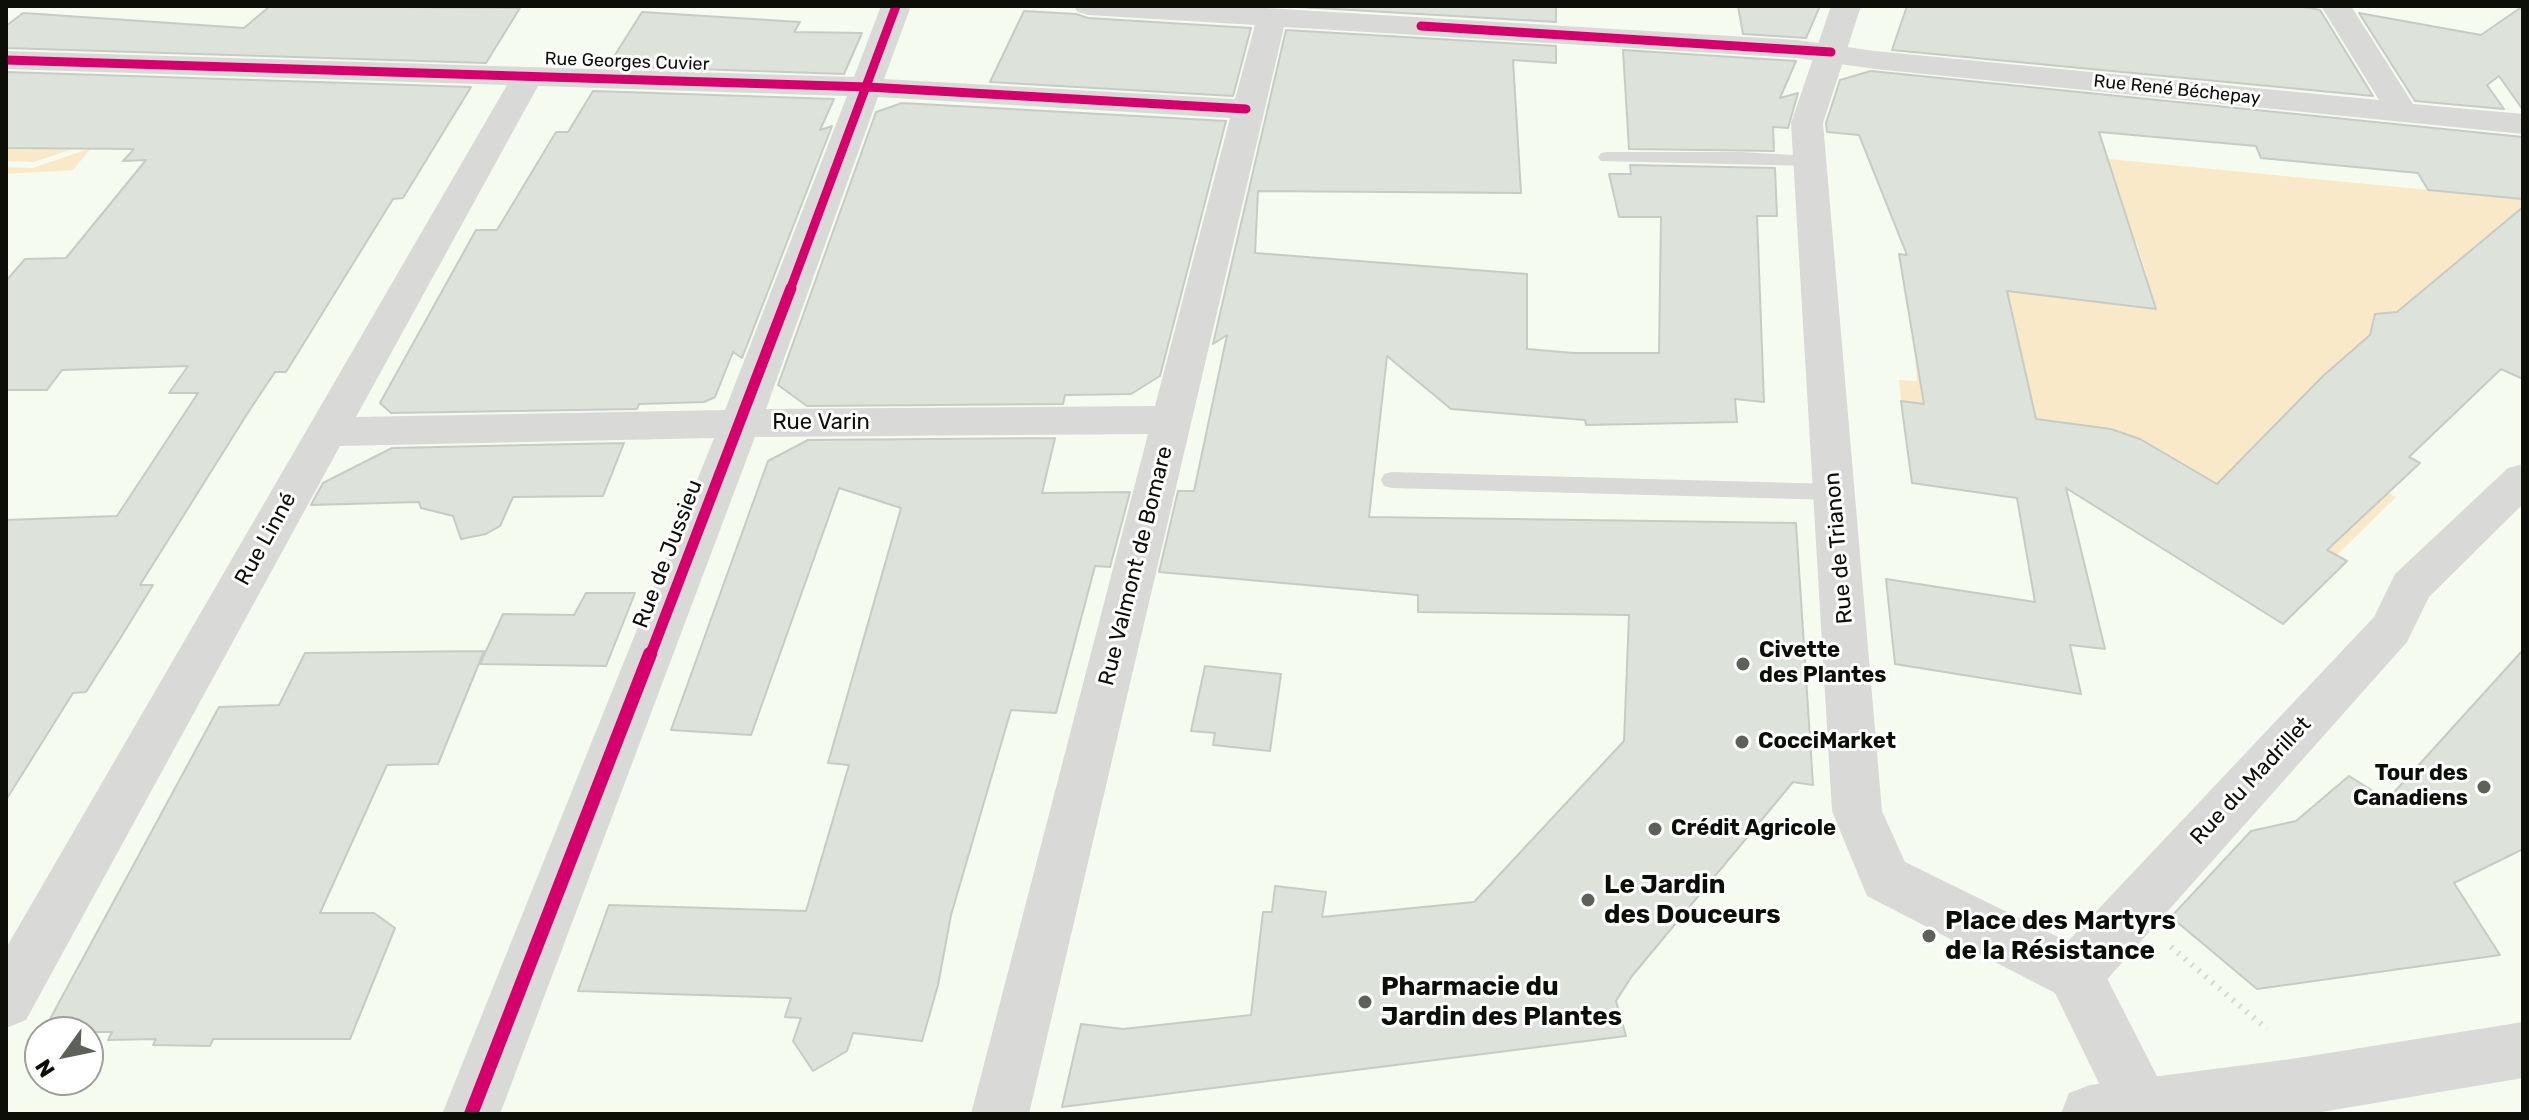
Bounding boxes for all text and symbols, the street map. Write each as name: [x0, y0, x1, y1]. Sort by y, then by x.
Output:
street label: Rue Georges Cuvier: [544, 48, 710, 76]
street label: Rue René Béchepay: [2092, 70, 2262, 110]
street label: Rue Varin: [772, 410, 870, 436]
street label: Rue Valmont de Bomare: [1093, 444, 1179, 688]
street label: Rue de Trianon: [1819, 471, 1859, 625]
street label: Rue de Jussieu: [628, 476, 708, 632]
street label: Rue Linné: [230, 488, 302, 590]
place label: Civette des Plantes: [1759, 638, 1886, 690]
marker: Civette des Plantes: [1734, 655, 1752, 673]
street label: Rue du Madrillet: [2185, 712, 2317, 850]
place label: CocciMarket: [1758, 729, 1896, 755]
marker: CocciMarket: [1733, 733, 1751, 751]
place label: Tour des Canadiens: [2353, 761, 2468, 812]
marker: Tour des Canadiens: [2475, 778, 2493, 796]
place label: Crédit Agricole: [1671, 816, 1836, 842]
marker: Crédit Agricole: [1646, 820, 1664, 838]
place label: Le Jardin des Douceurs: [1604, 869, 1781, 930]
marker: Le Jardin des Douceurs: [1579, 891, 1597, 909]
place label: Place des Martyrs de la Résistance: [1945, 905, 2176, 966]
marker: Place des Martyrs de la Résistance: [1920, 927, 1938, 945]
place label: Pharmacie du Jardin des Plantes: [1381, 971, 1622, 1032]
marker: Pharmacie du Jardin des Plantes: [1356, 993, 1374, 1011]
north arrow: [24, 1016, 104, 1096]
text: N: [30, 1054, 61, 1082]

